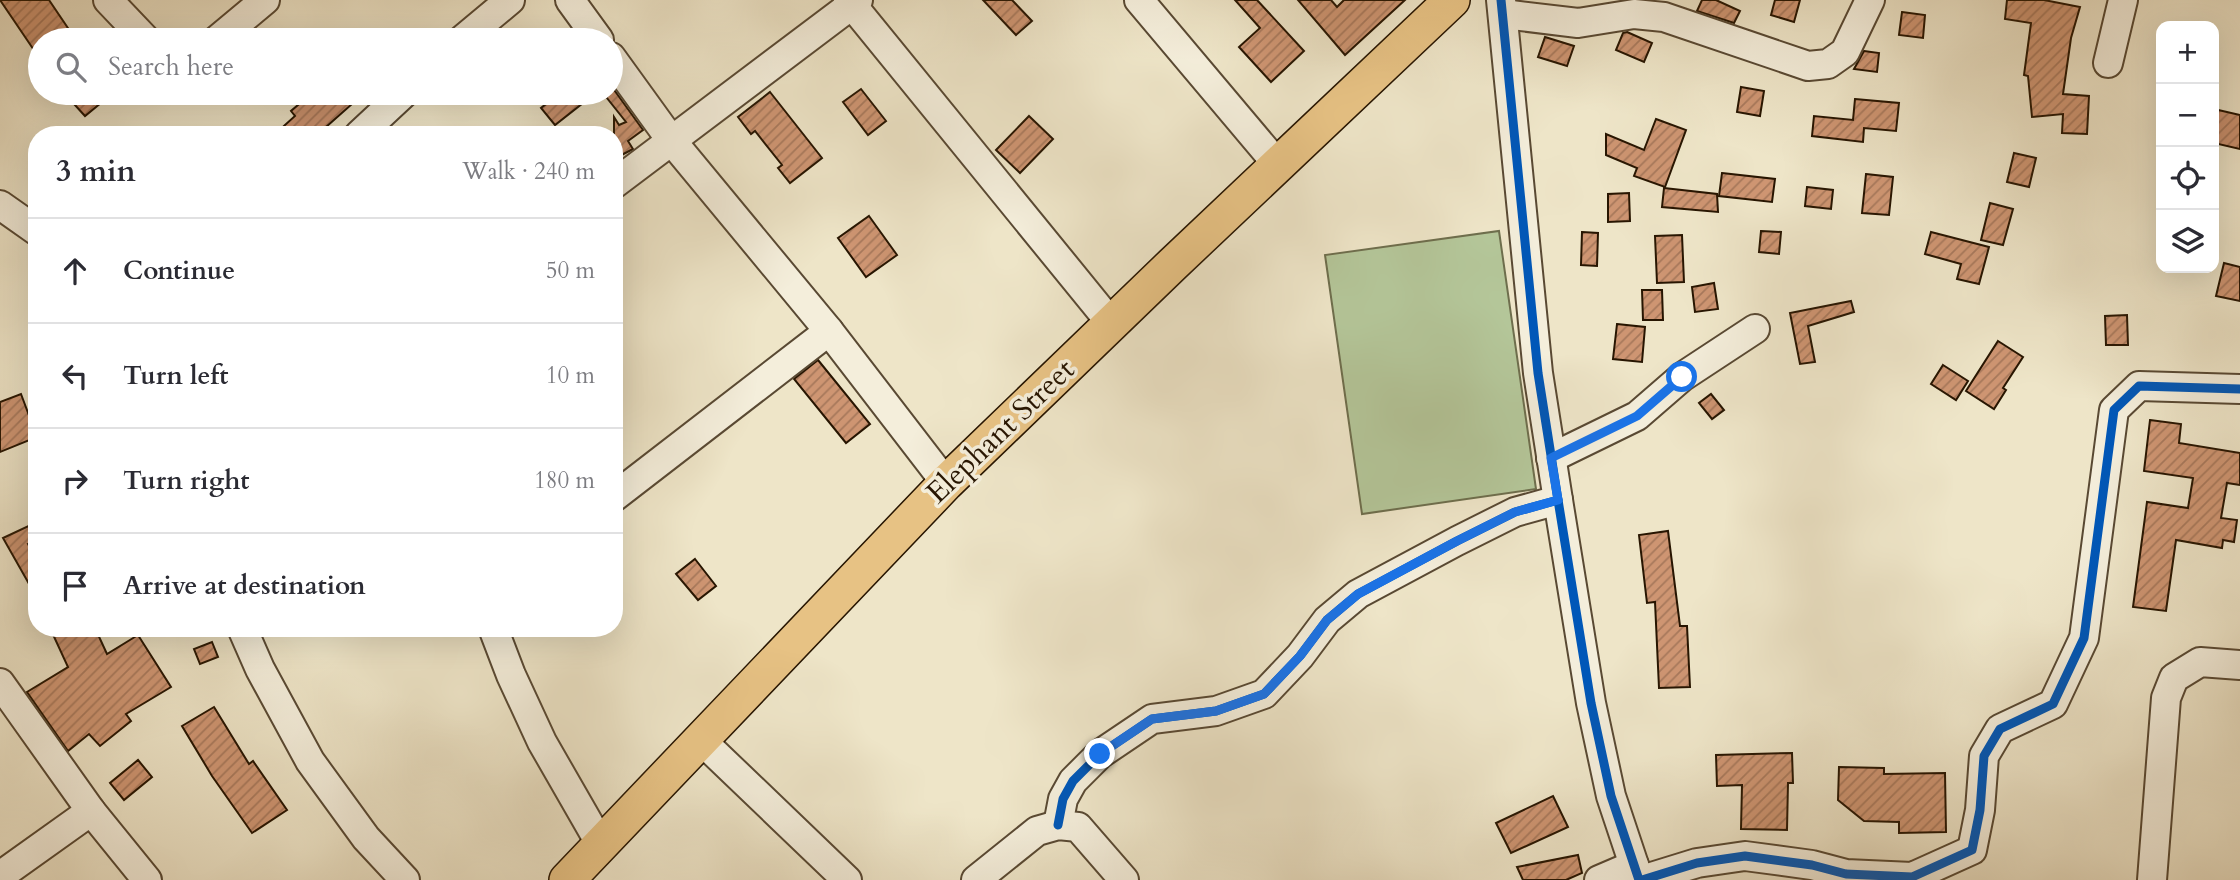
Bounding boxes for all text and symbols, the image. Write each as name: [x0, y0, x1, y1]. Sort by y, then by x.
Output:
map controls: [2156, 21, 2219, 273]
button: +: [2156, 21, 2219, 84]
search box: [28, 28, 623, 105]
icon: search: [52, 48, 90, 86]
text: Search here: [108, 49, 234, 84]
button: −: [2156, 84, 2219, 147]
button: locate: [2156, 147, 2219, 210]
text: 3 min: [56, 151, 136, 192]
text: Walk · 240 m: [462, 156, 595, 187]
button: layers: [2156, 210, 2219, 273]
icon: ahead: [56, 252, 94, 290]
text: Continue: [123, 253, 235, 288]
text: 50 m: [546, 255, 595, 286]
street label: Elephant Street: [917, 350, 1084, 513]
icon: left: [56, 357, 94, 395]
text: Turn left: [123, 358, 228, 393]
text: 10 m: [546, 360, 595, 391]
route start: [1666, 361, 1697, 392]
icon: right: [56, 462, 94, 500]
text: Turn right: [123, 463, 250, 498]
text: 180 m: [534, 465, 595, 496]
icon: arrive: [56, 567, 94, 605]
text: Arrive at destination: [123, 568, 366, 603]
route end: [1084, 738, 1115, 769]

